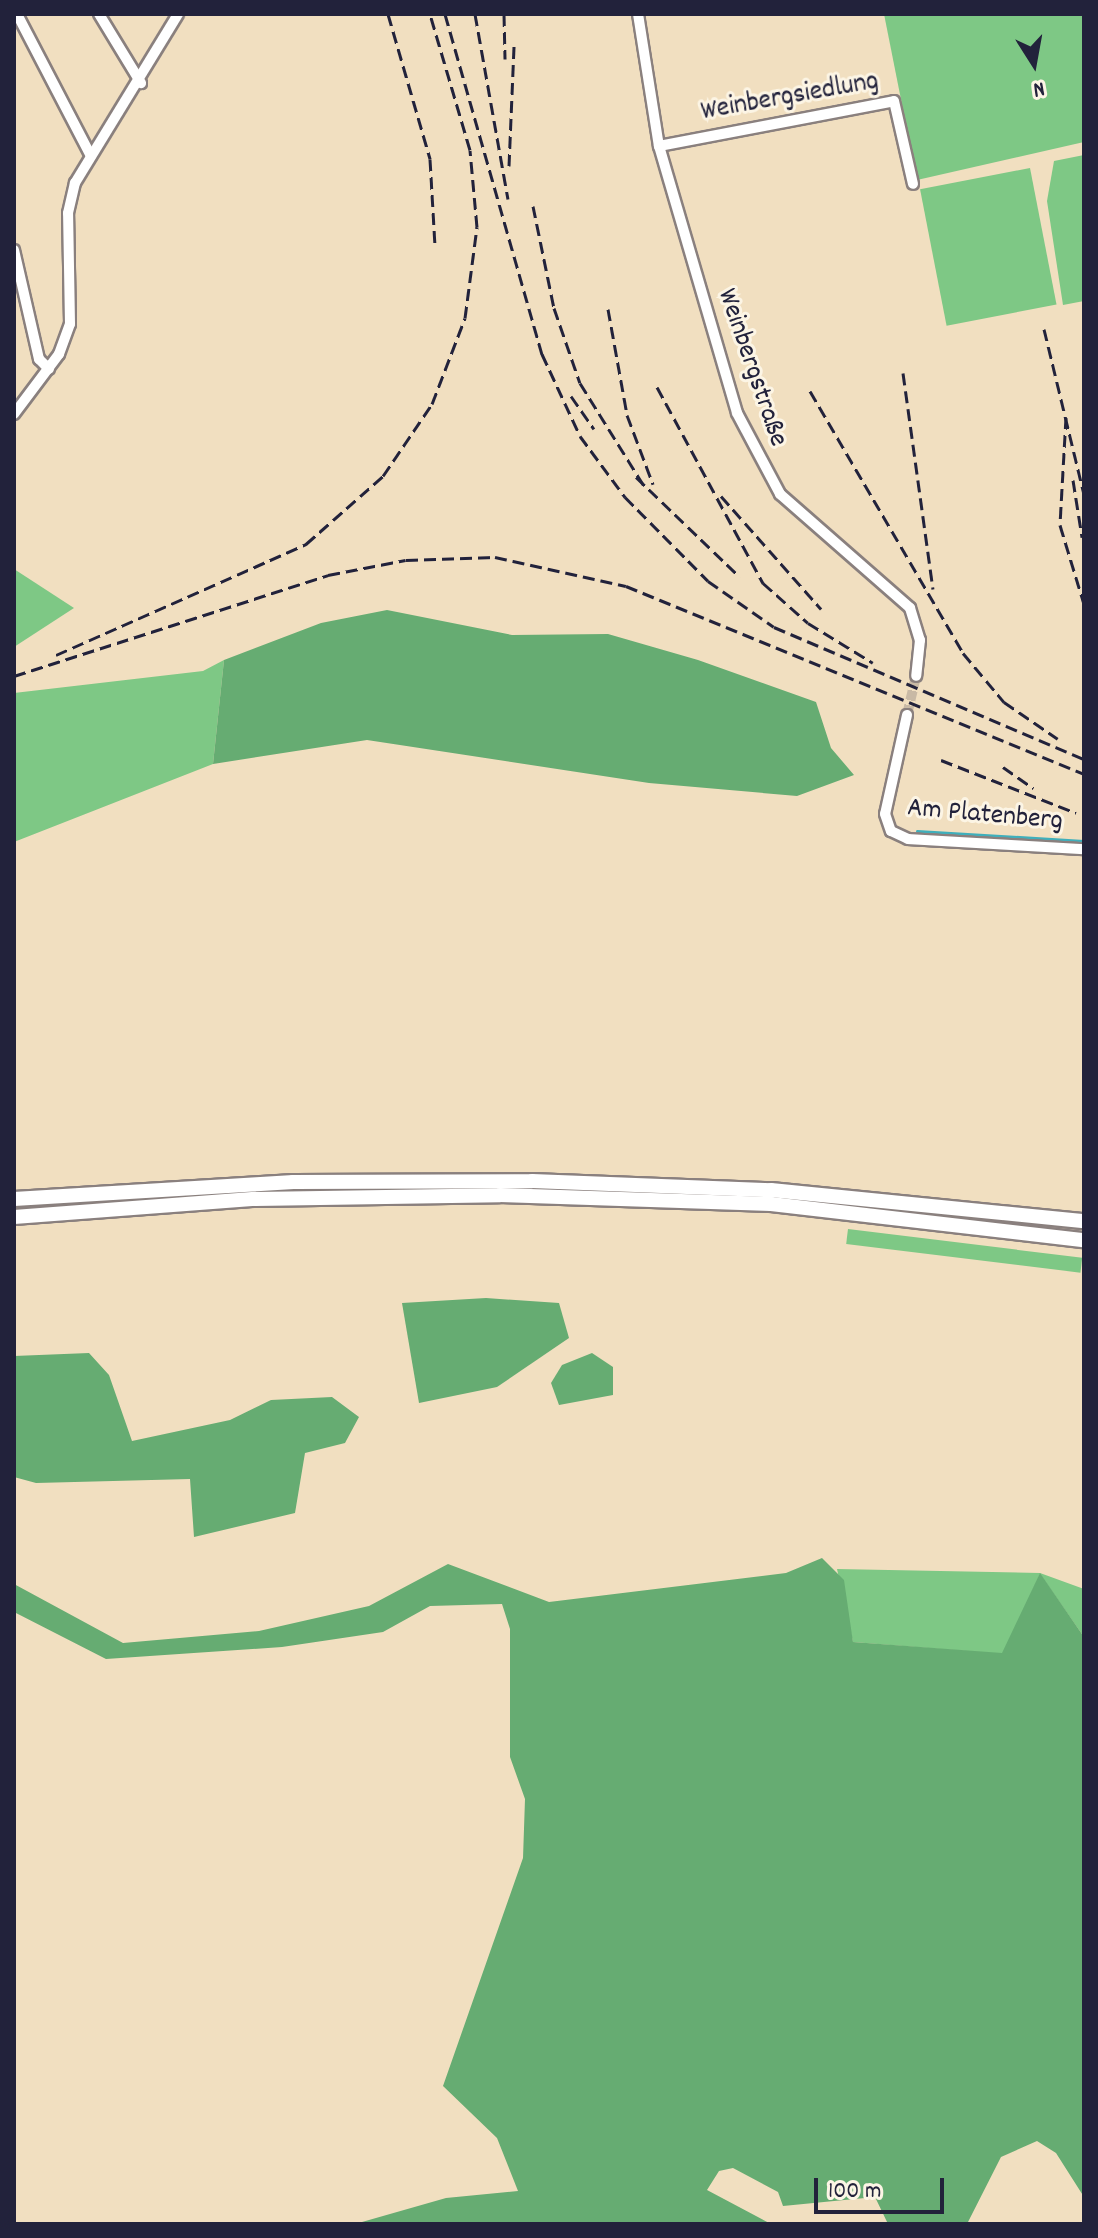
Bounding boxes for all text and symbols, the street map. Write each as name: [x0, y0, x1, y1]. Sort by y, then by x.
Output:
north arrow: [994, 24, 1074, 104]
street label: Weinbergsiedlung: [699, 66, 881, 130]
text: N: [1030, 72, 1047, 104]
street label: Weinbergstraße: [708, 285, 794, 451]
street label: Am Platenberg: [906, 792, 1064, 840]
scale bar: [818, 2162, 948, 2212]
text: 100 m: [828, 2175, 881, 2209]

